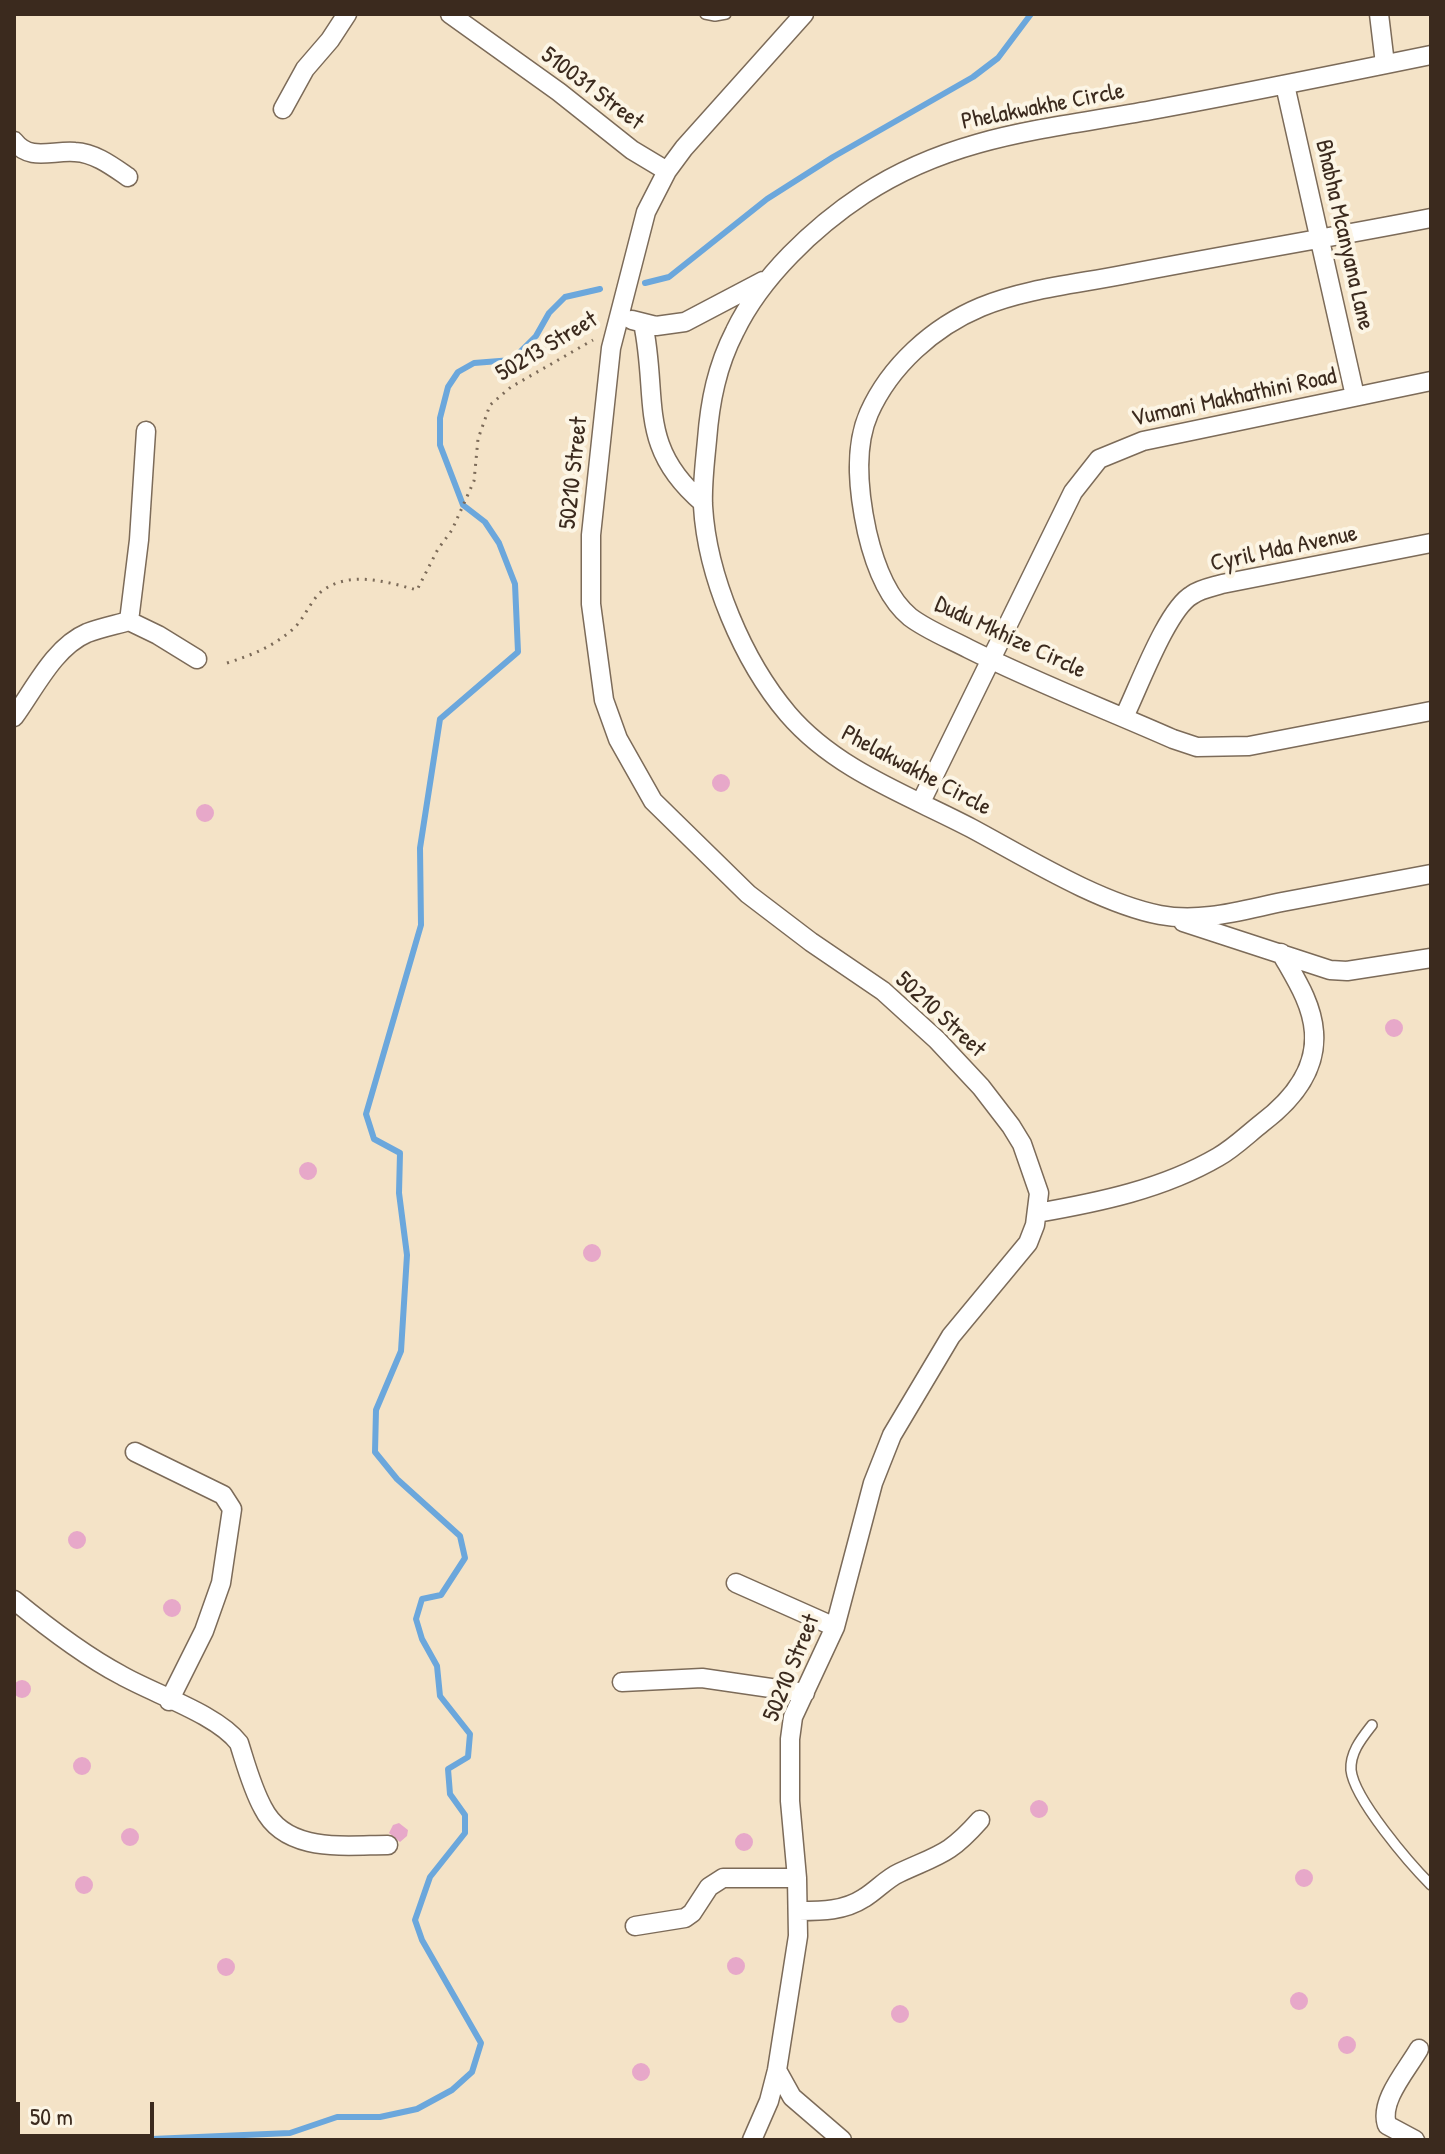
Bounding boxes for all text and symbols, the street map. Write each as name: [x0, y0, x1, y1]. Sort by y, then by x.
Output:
street label: 510031 Street: [535, 41, 649, 137]
street label: Phelakwakhe Circle: [959, 77, 1127, 137]
street label: Bhabha Mcanyana Lane: [1308, 137, 1380, 333]
street label: 50213 Street: [491, 306, 603, 388]
street label: Vumani Makhathini Road: [1129, 362, 1339, 434]
street label: 50210 Street: [554, 415, 594, 531]
street label: Cyril Mda Avenue: [1208, 519, 1360, 579]
street label: Dudu Mkhize Circle: [930, 590, 1090, 686]
street label: Phelakwakhe Circle: [836, 719, 996, 823]
street label: 50210 Street: [889, 966, 991, 1064]
street label: 50210 Street: [757, 1610, 827, 1726]
scale bar: [20, 2086, 158, 2136]
text: 50 m: [30, 2100, 73, 2132]

